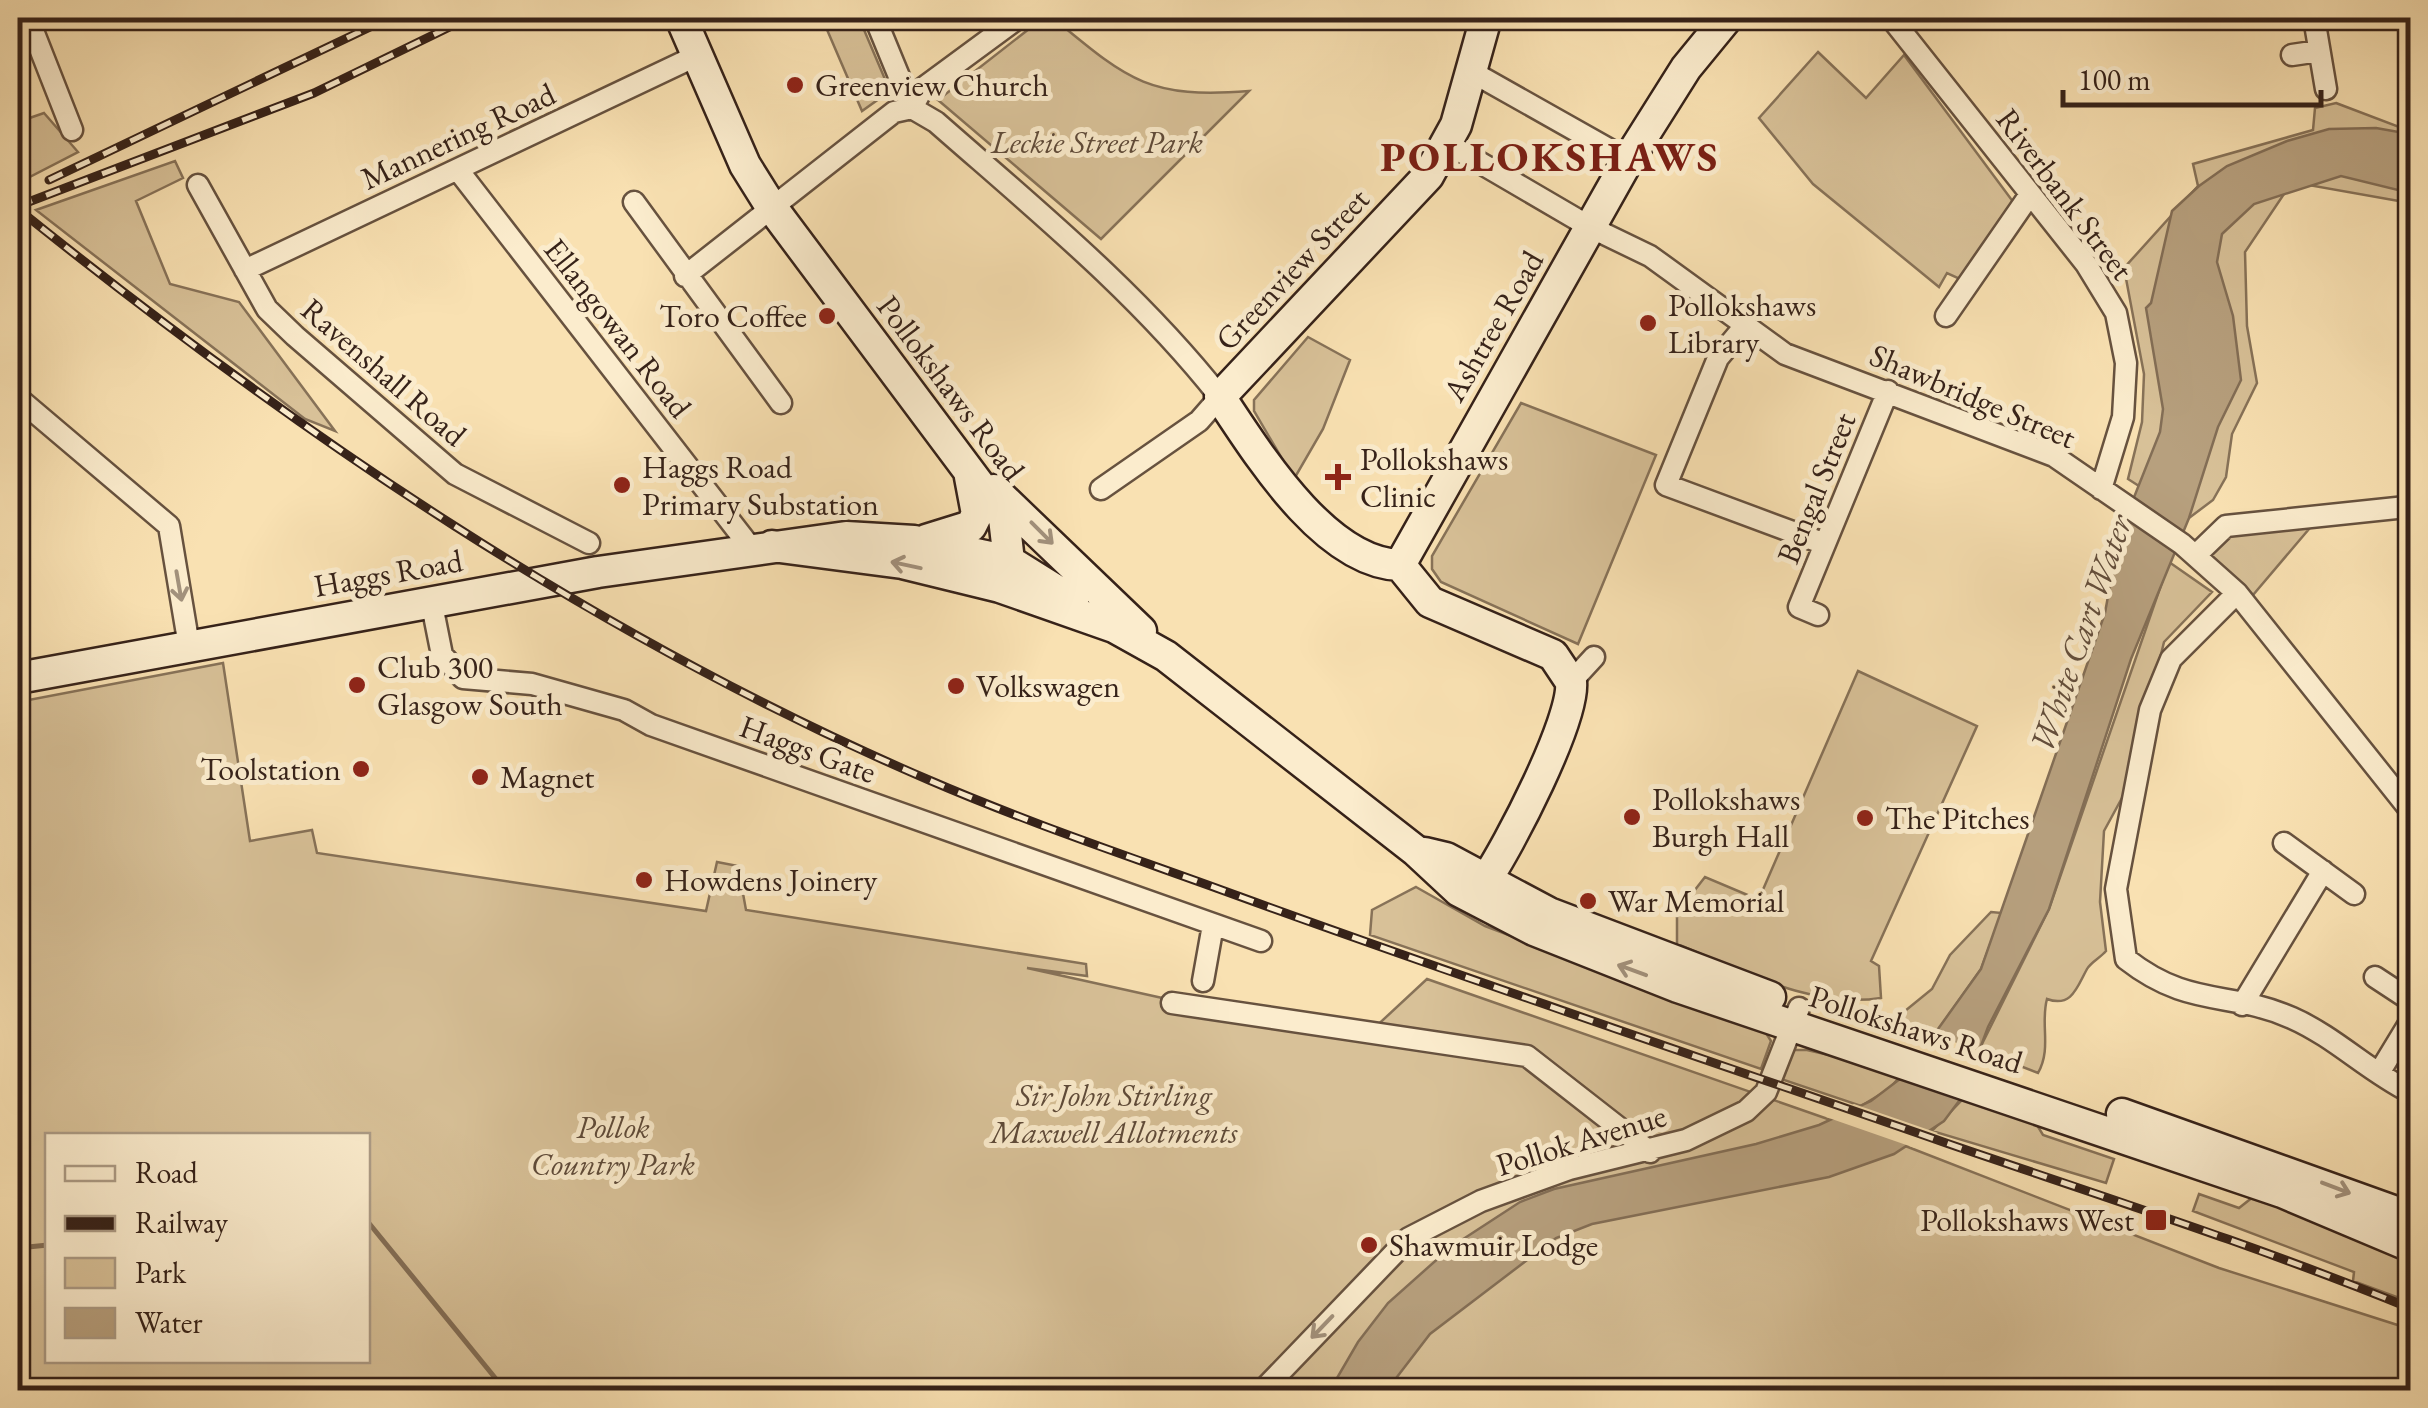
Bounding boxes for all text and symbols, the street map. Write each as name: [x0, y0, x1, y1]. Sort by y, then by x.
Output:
scale bar: [2063, 45, 2320, 107]
text: 100 m: [2078, 60, 2151, 99]
place label: Greenview Church: [815, 64, 1049, 106]
street label: Mannering Road: [354, 72, 563, 199]
marker: Greenview Church: [784, 74, 806, 96]
street label: Riverbank Street: [1987, 100, 2143, 288]
park label: Leckie Street Park: [990, 121, 1203, 163]
district label: POLLOKSHAWS: [1380, 129, 1720, 184]
street label: Greenview Street: [1206, 179, 1378, 359]
street label: Ellangowan Road: [535, 230, 702, 427]
street label: Ashtree Road: [1432, 242, 1554, 410]
place label: Pollokshaws Library: [1668, 284, 1816, 363]
street label: Pollokshaws Road: [868, 287, 1035, 490]
street label: Ravenshall Road: [293, 289, 476, 456]
place label: Toro Coffee: [659, 295, 807, 337]
marker: Toro Coffee: [816, 305, 838, 327]
marker: Pollokshaws Library: [1637, 312, 1659, 334]
street label: Shawbridge Street: [1864, 334, 2082, 458]
street label: Bengal Street: [1767, 406, 1865, 570]
place label: Pollokshaws Clinic: [1360, 438, 1508, 517]
place label: Haggs Road Primary Substation: [642, 446, 879, 525]
marker: Pollokshaws Clinic: [1325, 464, 1351, 490]
marker: Haggs Road Primary Substation: [611, 474, 633, 496]
water label: White Cart Water: [2018, 507, 2142, 758]
one-way arrow: [1029, 521, 1053, 545]
street label: Haggs Road: [310, 539, 466, 607]
one-way arrow: [891, 554, 923, 573]
one-way arrow: [170, 569, 189, 602]
place label: Club 300 Glasgow South: [377, 646, 563, 725]
place label: Volkswagen: [976, 665, 1120, 707]
marker: Club 300 Glasgow South: [346, 674, 368, 696]
marker: Volkswagen: [945, 675, 967, 697]
street label: Haggs Gate: [734, 705, 882, 793]
place label: Toolstation: [200, 748, 341, 790]
place label: Magnet: [500, 756, 594, 798]
marker: Toolstation: [350, 758, 372, 780]
marker: Magnet: [469, 766, 491, 788]
place label: Pollokshaws Burgh Hall: [1652, 778, 1800, 857]
place label: The Pitches: [1885, 797, 2030, 839]
marker: Pollokshaws Burgh Hall: [1621, 806, 1643, 828]
marker: The Pitches: [1854, 807, 1876, 829]
place label: Howdens Joinery: [664, 859, 878, 901]
marker: Howdens Joinery: [633, 869, 655, 891]
place label: War Memorial: [1608, 880, 1785, 922]
marker: War Memorial: [1577, 890, 1599, 912]
one-way arrow: [1617, 960, 1648, 978]
street label: Pollokshaws Road: [1804, 975, 2029, 1083]
park label: Sir John Stirling Maxwell Allotments: [988, 1074, 1238, 1153]
street label: Pollok Avenue: [1491, 1094, 1671, 1186]
park label: Pollok Country Park: [531, 1106, 696, 1185]
legend: [45, 1133, 370, 1363]
text: Road: [135, 1153, 199, 1192]
one-way arrow: [2320, 1180, 2351, 1198]
place label: Pollokshaws West: [1920, 1199, 2134, 1241]
text: Railway: [135, 1203, 229, 1242]
marker: Pollokshaws West: [2143, 1207, 2169, 1233]
place label: Shawmuir Lodge: [1389, 1224, 1598, 1266]
marker: Shawmuir Lodge: [1358, 1234, 1380, 1256]
text: Park: [135, 1253, 187, 1292]
text: Water: [135, 1303, 203, 1342]
one-way arrow: [1311, 1314, 1335, 1339]

